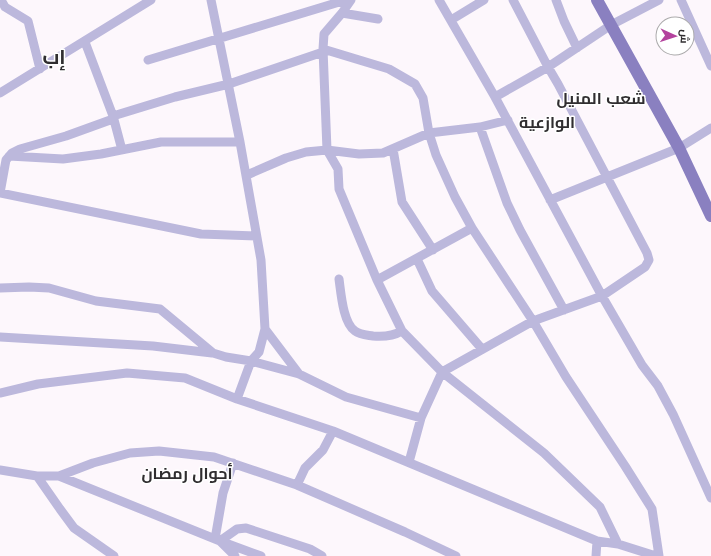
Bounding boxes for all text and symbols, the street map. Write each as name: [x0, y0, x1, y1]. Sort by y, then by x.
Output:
north arrow: [655, 16, 695, 56]
text: ش: [678, 29, 691, 44]
district label: إب: [42, 46, 66, 71]
district label: شعب المنيل: [557, 90, 645, 108]
district label: الوازعية: [519, 114, 575, 132]
district label: أحوال رمضان: [141, 463, 233, 483]

